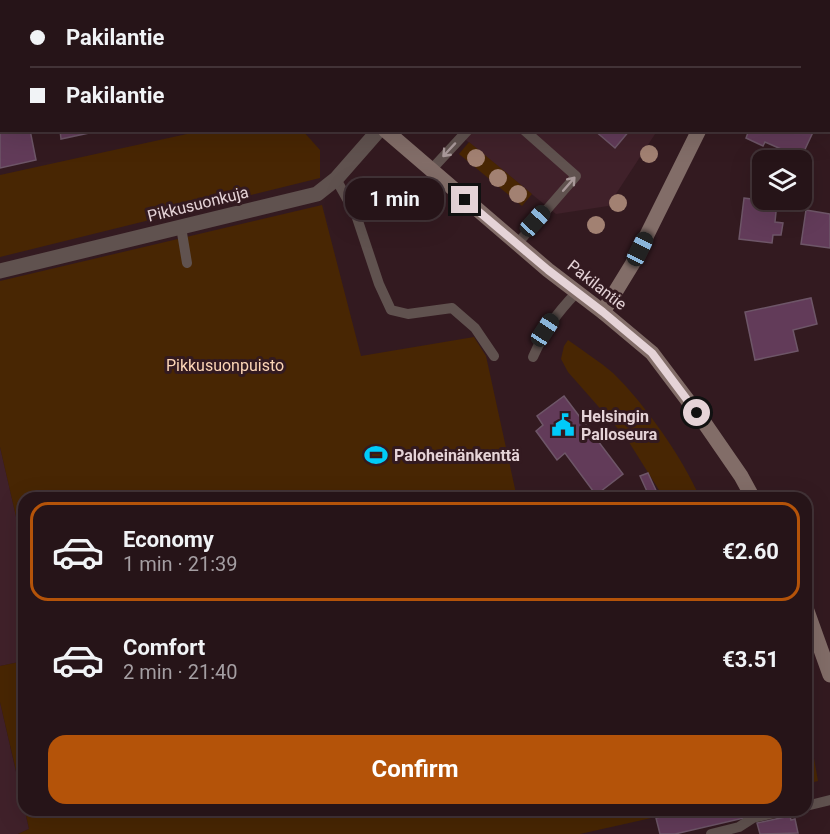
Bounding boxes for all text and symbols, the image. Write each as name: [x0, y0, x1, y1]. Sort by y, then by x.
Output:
text: Pakilantie: [66, 25, 164, 50]
text: Pakilantie: [66, 83, 164, 108]
one-way arrow: [442, 143, 456, 158]
map controls: [752, 150, 812, 210]
button: layers: [752, 150, 812, 210]
one-way arrow: [562, 176, 575, 192]
callout: 1 min: [345, 179, 444, 221]
street label: Pikkusuonkuja: [145, 182, 251, 226]
route end: [451, 186, 478, 213]
text: 1 min: [369, 187, 420, 211]
car: [516, 202, 554, 240]
car: [624, 229, 656, 269]
street label: Pakilantie: [564, 256, 630, 314]
car: [528, 310, 562, 350]
park label: Pikkusuonpuisto: [166, 356, 284, 375]
route start: [683, 399, 710, 426]
place label: Helsingin Palloseura: [581, 407, 658, 444]
public building icon: Helsingin Palloseura: [550, 412, 576, 438]
sports icon: Paloheinänkenttä: [363, 442, 389, 468]
place label: Paloheinänkenttä: [394, 446, 520, 465]
icon: car: [51, 525, 105, 579]
text: Economy: [123, 527, 214, 552]
text: €2.60: [722, 539, 779, 564]
text: 1 min · 21:39: [123, 552, 238, 576]
icon: car: [51, 633, 105, 687]
text: Comfort: [123, 635, 205, 660]
text: €3.51: [722, 647, 779, 672]
text: 2 min · 21:40: [123, 660, 238, 684]
button: Confirm: [48, 735, 782, 804]

